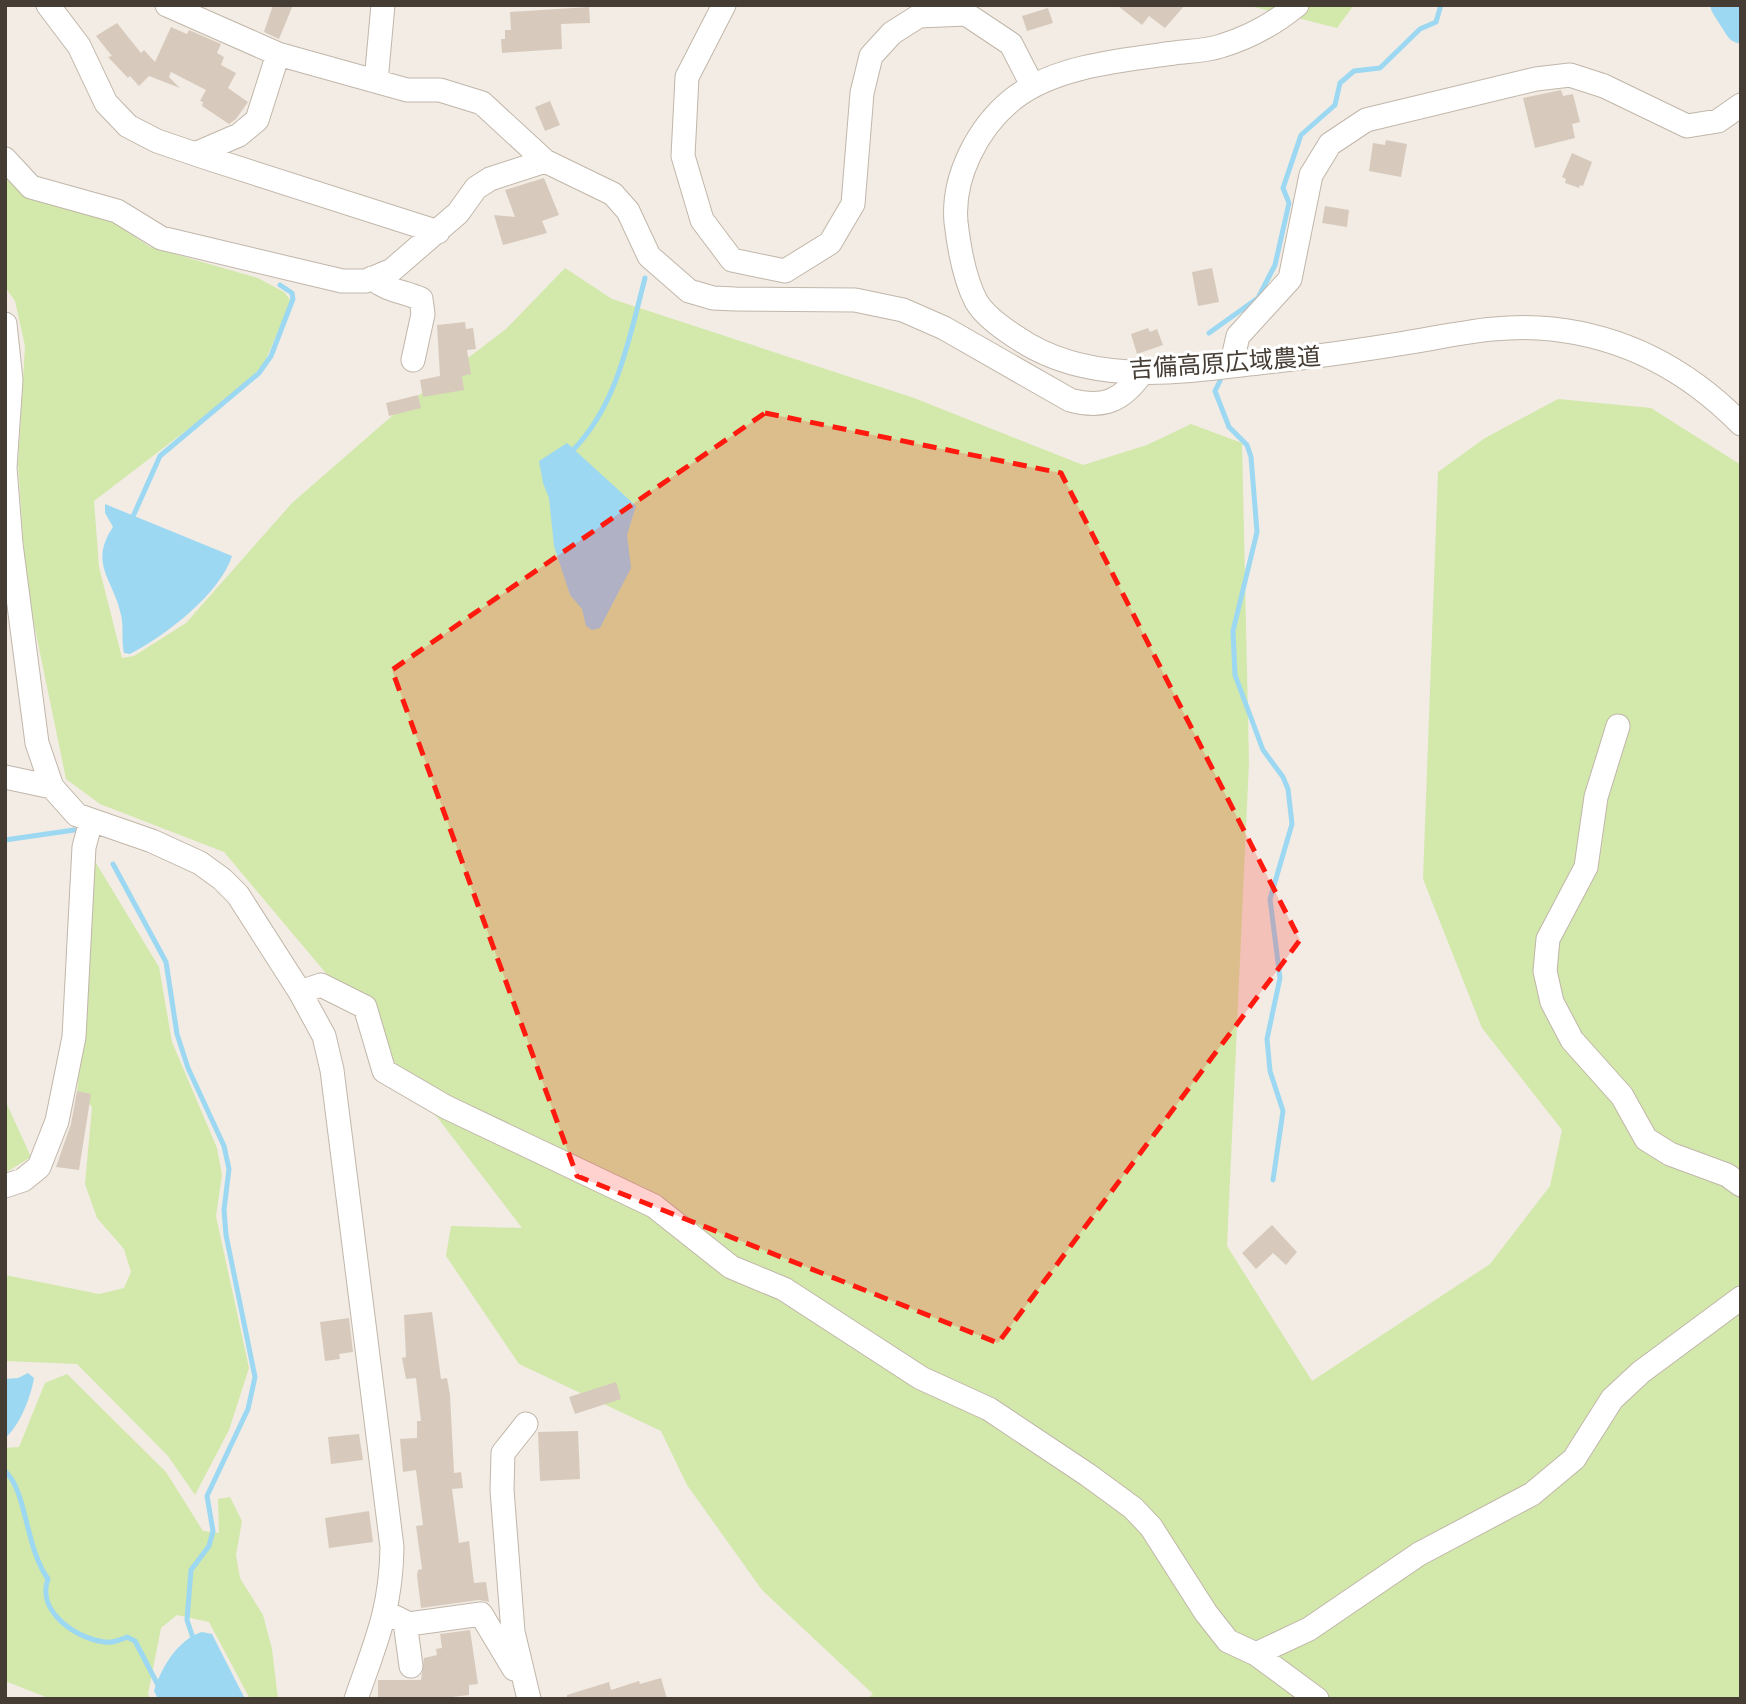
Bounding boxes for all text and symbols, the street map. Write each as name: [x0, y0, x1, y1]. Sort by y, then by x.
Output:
street label: 吉備高原広域農道: [1128, 341, 1322, 385]

